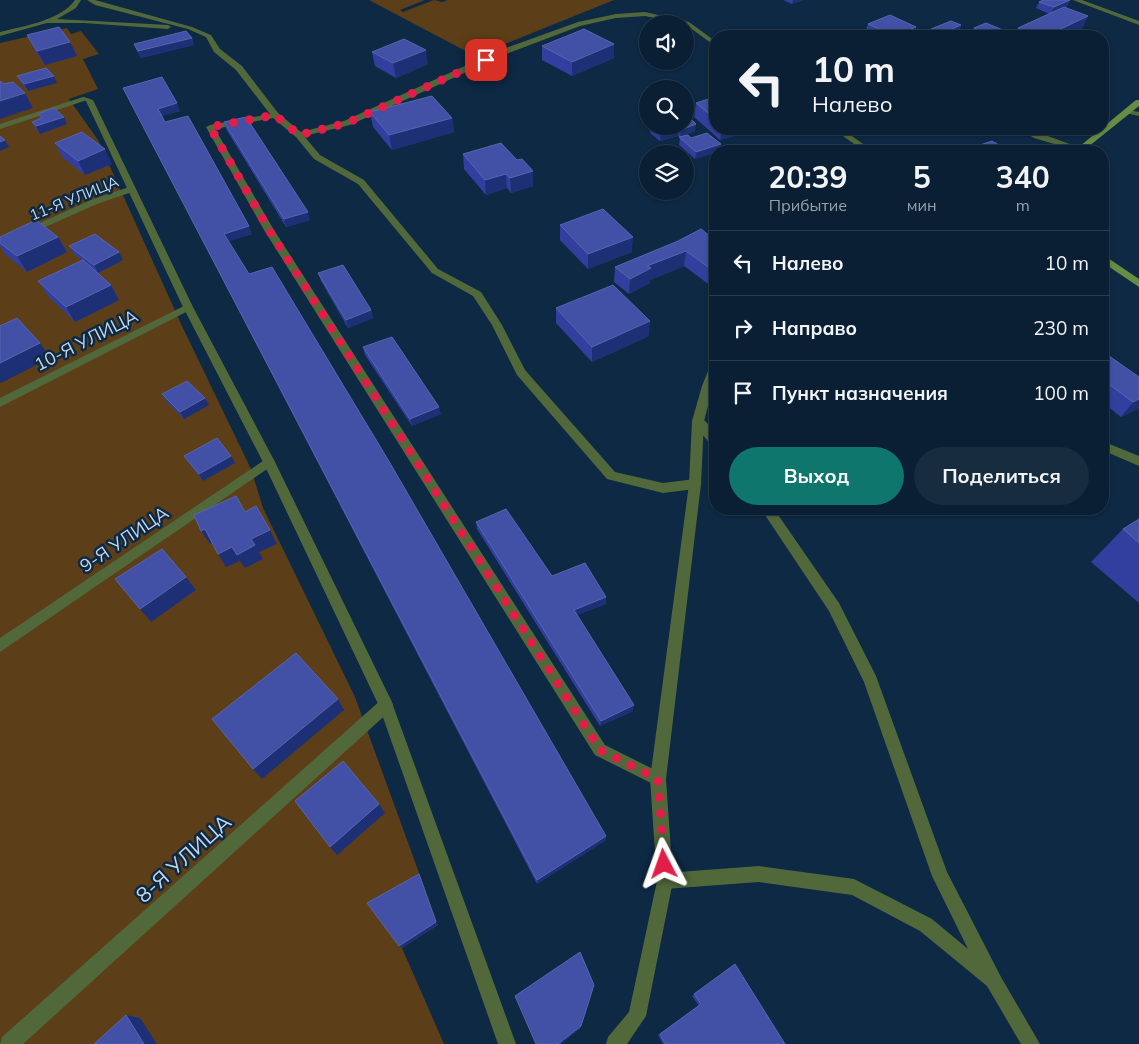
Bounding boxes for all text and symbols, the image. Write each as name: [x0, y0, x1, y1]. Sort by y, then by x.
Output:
map controls: [639, 15, 694, 200]
button: sound: [639, 15, 694, 70]
pin: [465, 39, 507, 81]
icon: arrive: [472, 46, 500, 74]
text: 10 m: [812, 47, 895, 91]
icon: left: [729, 50, 794, 115]
button: search: [639, 80, 694, 135]
text: Налево: [812, 90, 892, 118]
button: layers: [639, 145, 694, 200]
text: 20:39: [768, 158, 848, 196]
text: 5: [913, 158, 931, 196]
text: 340: [996, 158, 1050, 196]
street label: 11-Я УЛИЦА: [27, 172, 121, 224]
text: Прибытие: [769, 195, 847, 215]
text: мин: [907, 195, 937, 215]
text: m: [1016, 195, 1030, 215]
icon: left: [729, 249, 757, 277]
text: Налево: [772, 251, 844, 275]
text: 10 m: [1045, 251, 1089, 275]
street label: 10-Я УЛИЦА: [30, 304, 142, 376]
icon: right: [729, 314, 757, 342]
text: Направо: [772, 316, 857, 340]
text: 230 m: [1033, 316, 1089, 340]
icon: arrive: [729, 379, 757, 407]
text: Пункт назначения: [772, 381, 948, 405]
text: 100 m: [1033, 381, 1089, 405]
button: Выход: [729, 447, 904, 505]
button: Поделиться: [914, 447, 1089, 505]
street label: 9-Я УЛИЦА: [75, 501, 173, 577]
street label: 8-Я УЛИЦА: [130, 808, 236, 908]
position arrow: [637, 837, 689, 889]

